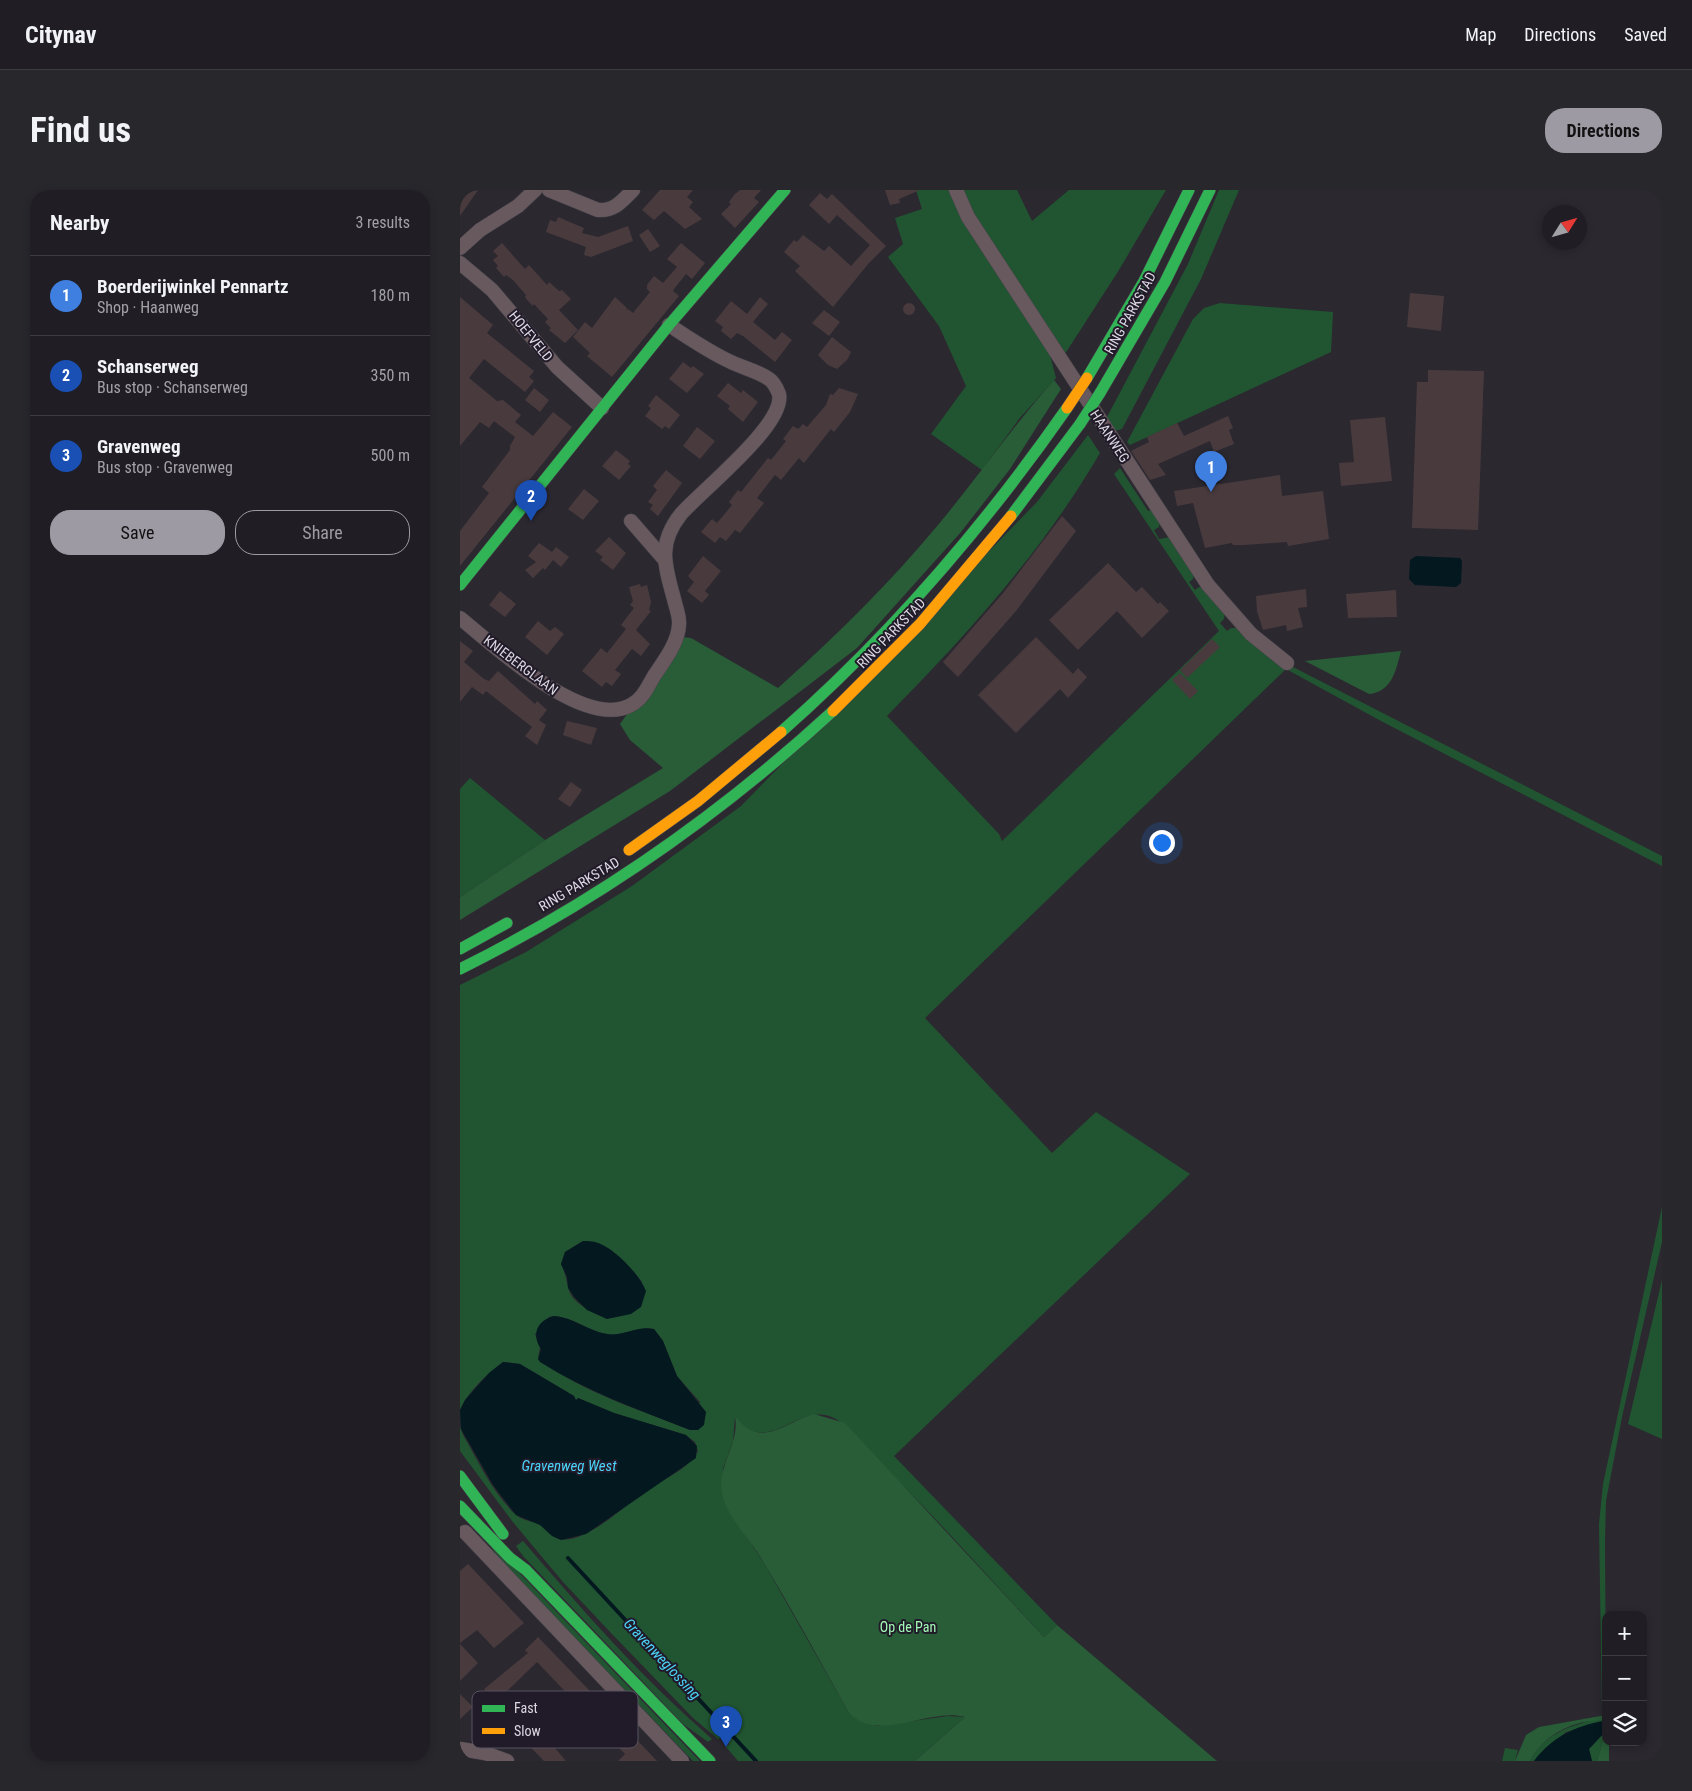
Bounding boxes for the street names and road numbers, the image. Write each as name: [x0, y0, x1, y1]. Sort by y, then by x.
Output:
street label: RING PARKSTAD: [1101, 269, 1159, 357]
street label: HOEFVELD: [506, 308, 556, 364]
street label: HAANWEG: [1087, 407, 1133, 465]
street label: RING PARKSTAD: [854, 595, 928, 671]
street label: KNIEBERGLAAN: [481, 632, 561, 698]
street label: RING PARKSTAD: [536, 854, 622, 914]

